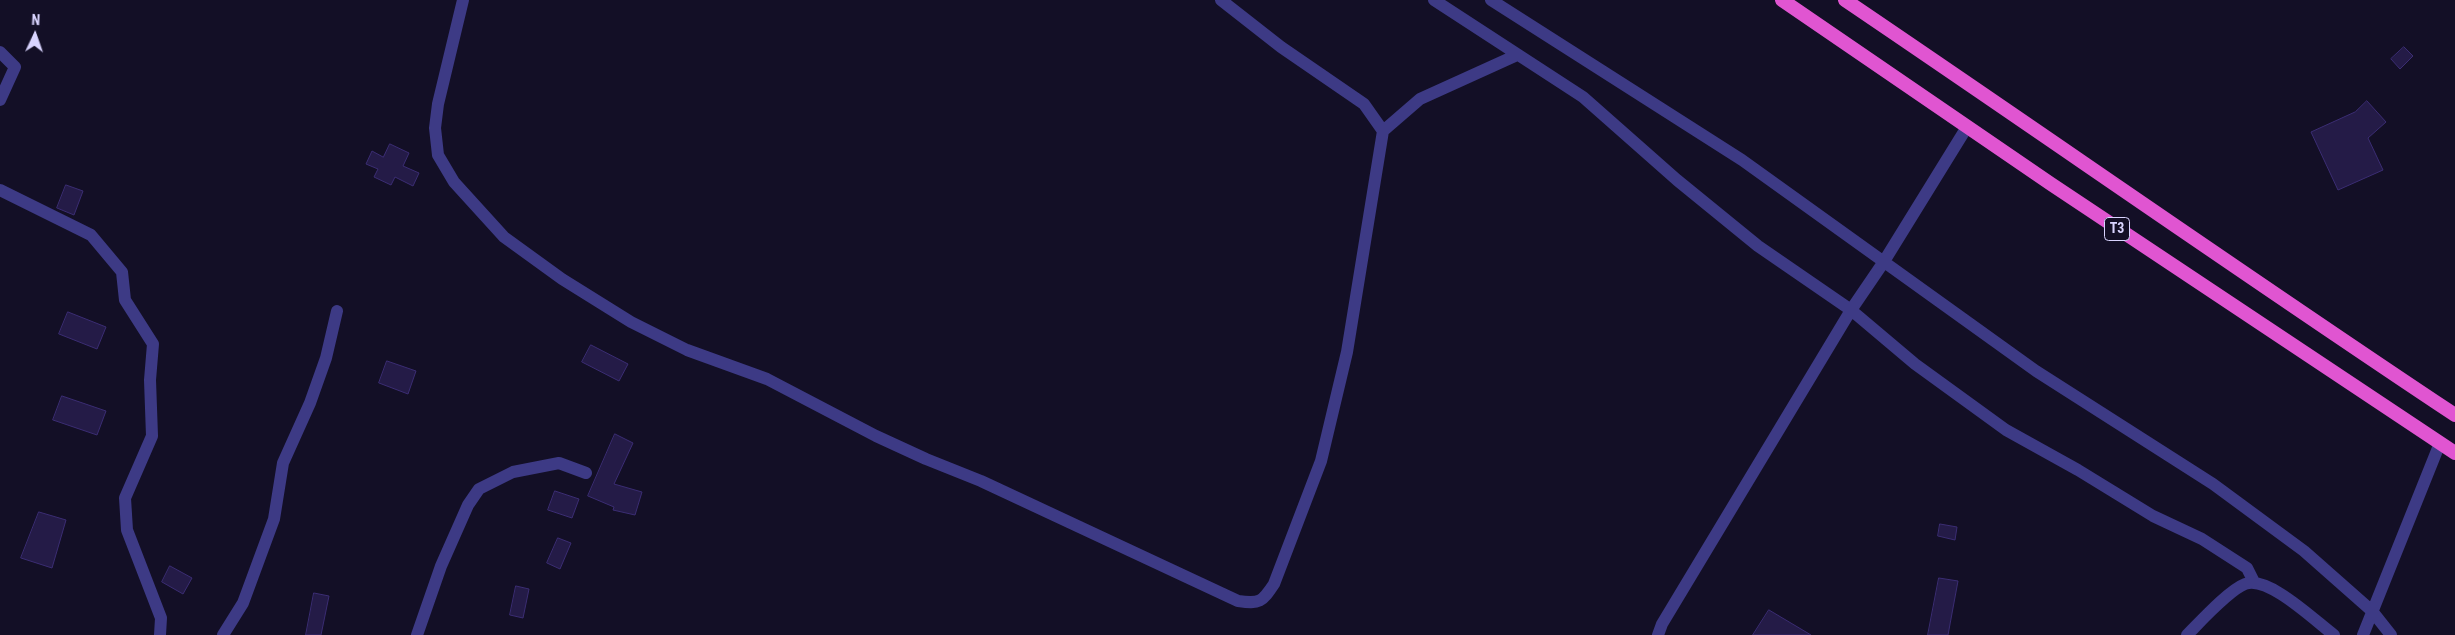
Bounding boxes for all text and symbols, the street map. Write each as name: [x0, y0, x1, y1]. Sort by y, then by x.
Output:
north arrow: [10, 10, 60, 60]
text: N: [31, 12, 40, 28]
road number: T3: [2104, 218, 2130, 240]

